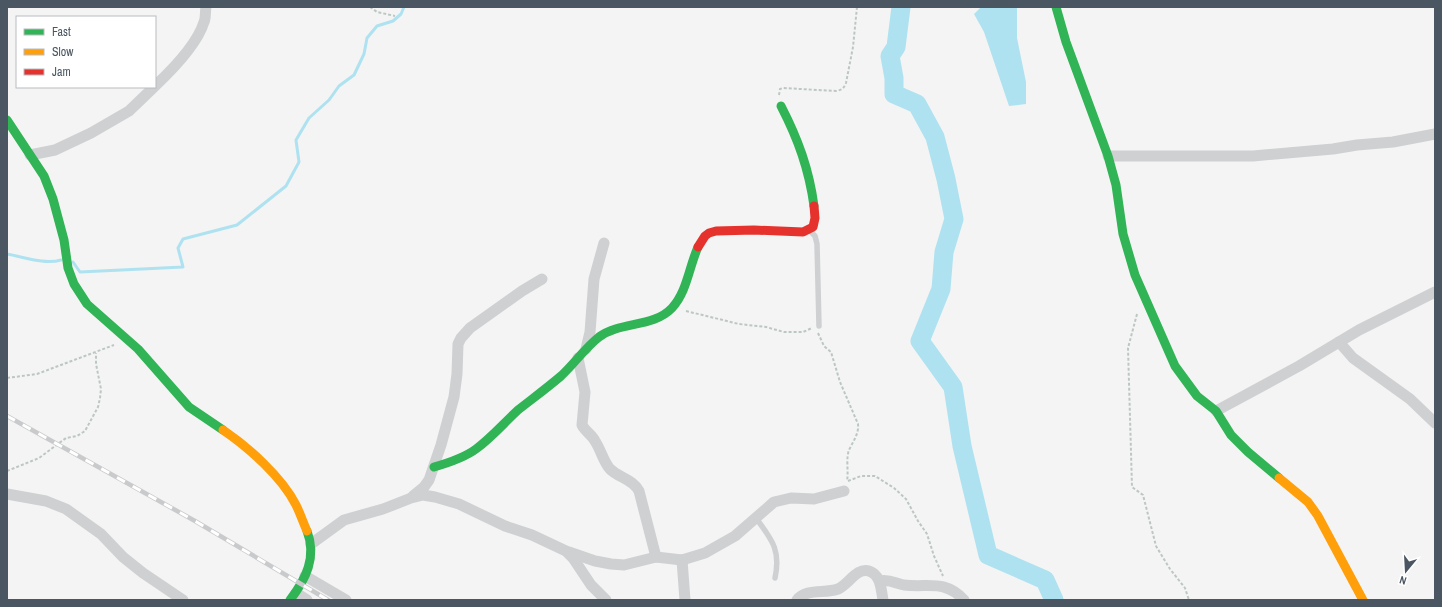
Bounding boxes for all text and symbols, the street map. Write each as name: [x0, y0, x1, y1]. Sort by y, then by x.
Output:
legend: [16, 16, 156, 88]
text: Fast: [52, 24, 71, 40]
text: Slow: [52, 44, 74, 60]
text: Jam: [52, 64, 71, 80]
north arrow: [1386, 551, 1426, 591]
text: N: [1398, 573, 1408, 588]

